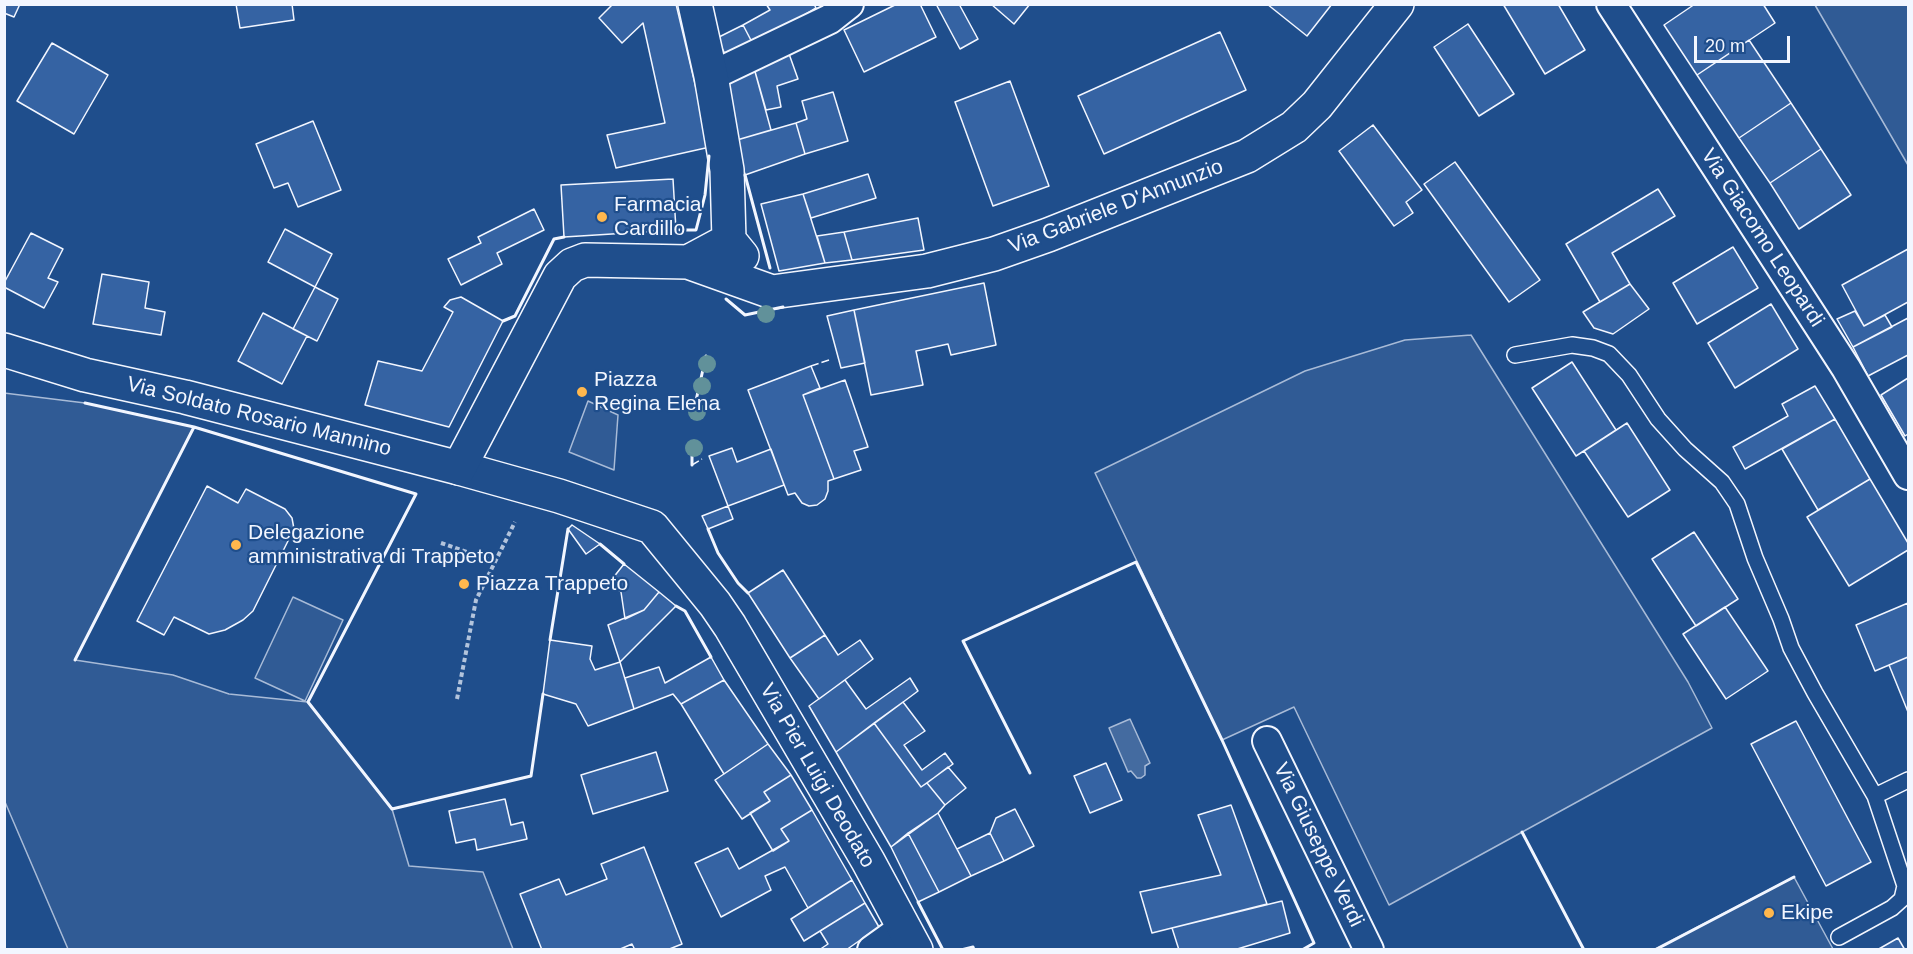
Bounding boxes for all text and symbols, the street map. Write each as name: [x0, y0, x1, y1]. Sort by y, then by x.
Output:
scale bar: [1697, 24, 1793, 62]
text: 20 m: [1705, 36, 1745, 56]
street label: Via Giacomo Leopardi: [1695, 144, 1829, 332]
street label: Via Gabriele D'Annunzio: [1005, 154, 1227, 260]
place label: Farmacia Cardillo: [614, 192, 702, 242]
marker: Farmacia Cardillo: [595, 210, 609, 224]
place label: Piazza Regina Elena: [594, 367, 720, 417]
street label: Via Soldato Rosario Mannino: [124, 372, 394, 462]
marker: Piazza Regina Elena: [575, 385, 589, 399]
place label: Delegazione amministrativa di Trappeto: [248, 520, 495, 570]
marker: Delegazione amministrativa di Trappeto: [229, 538, 243, 552]
place label: Piazza Trappeto: [476, 571, 628, 597]
marker: Piazza Trappeto: [457, 577, 471, 591]
street label: Via Pier Luigi Deodato: [754, 679, 880, 873]
street label: Via Giuseppe Verdi: [1267, 759, 1369, 931]
place label: Ekipe: [1781, 900, 1834, 926]
marker: Ekipe: [1762, 906, 1776, 920]

